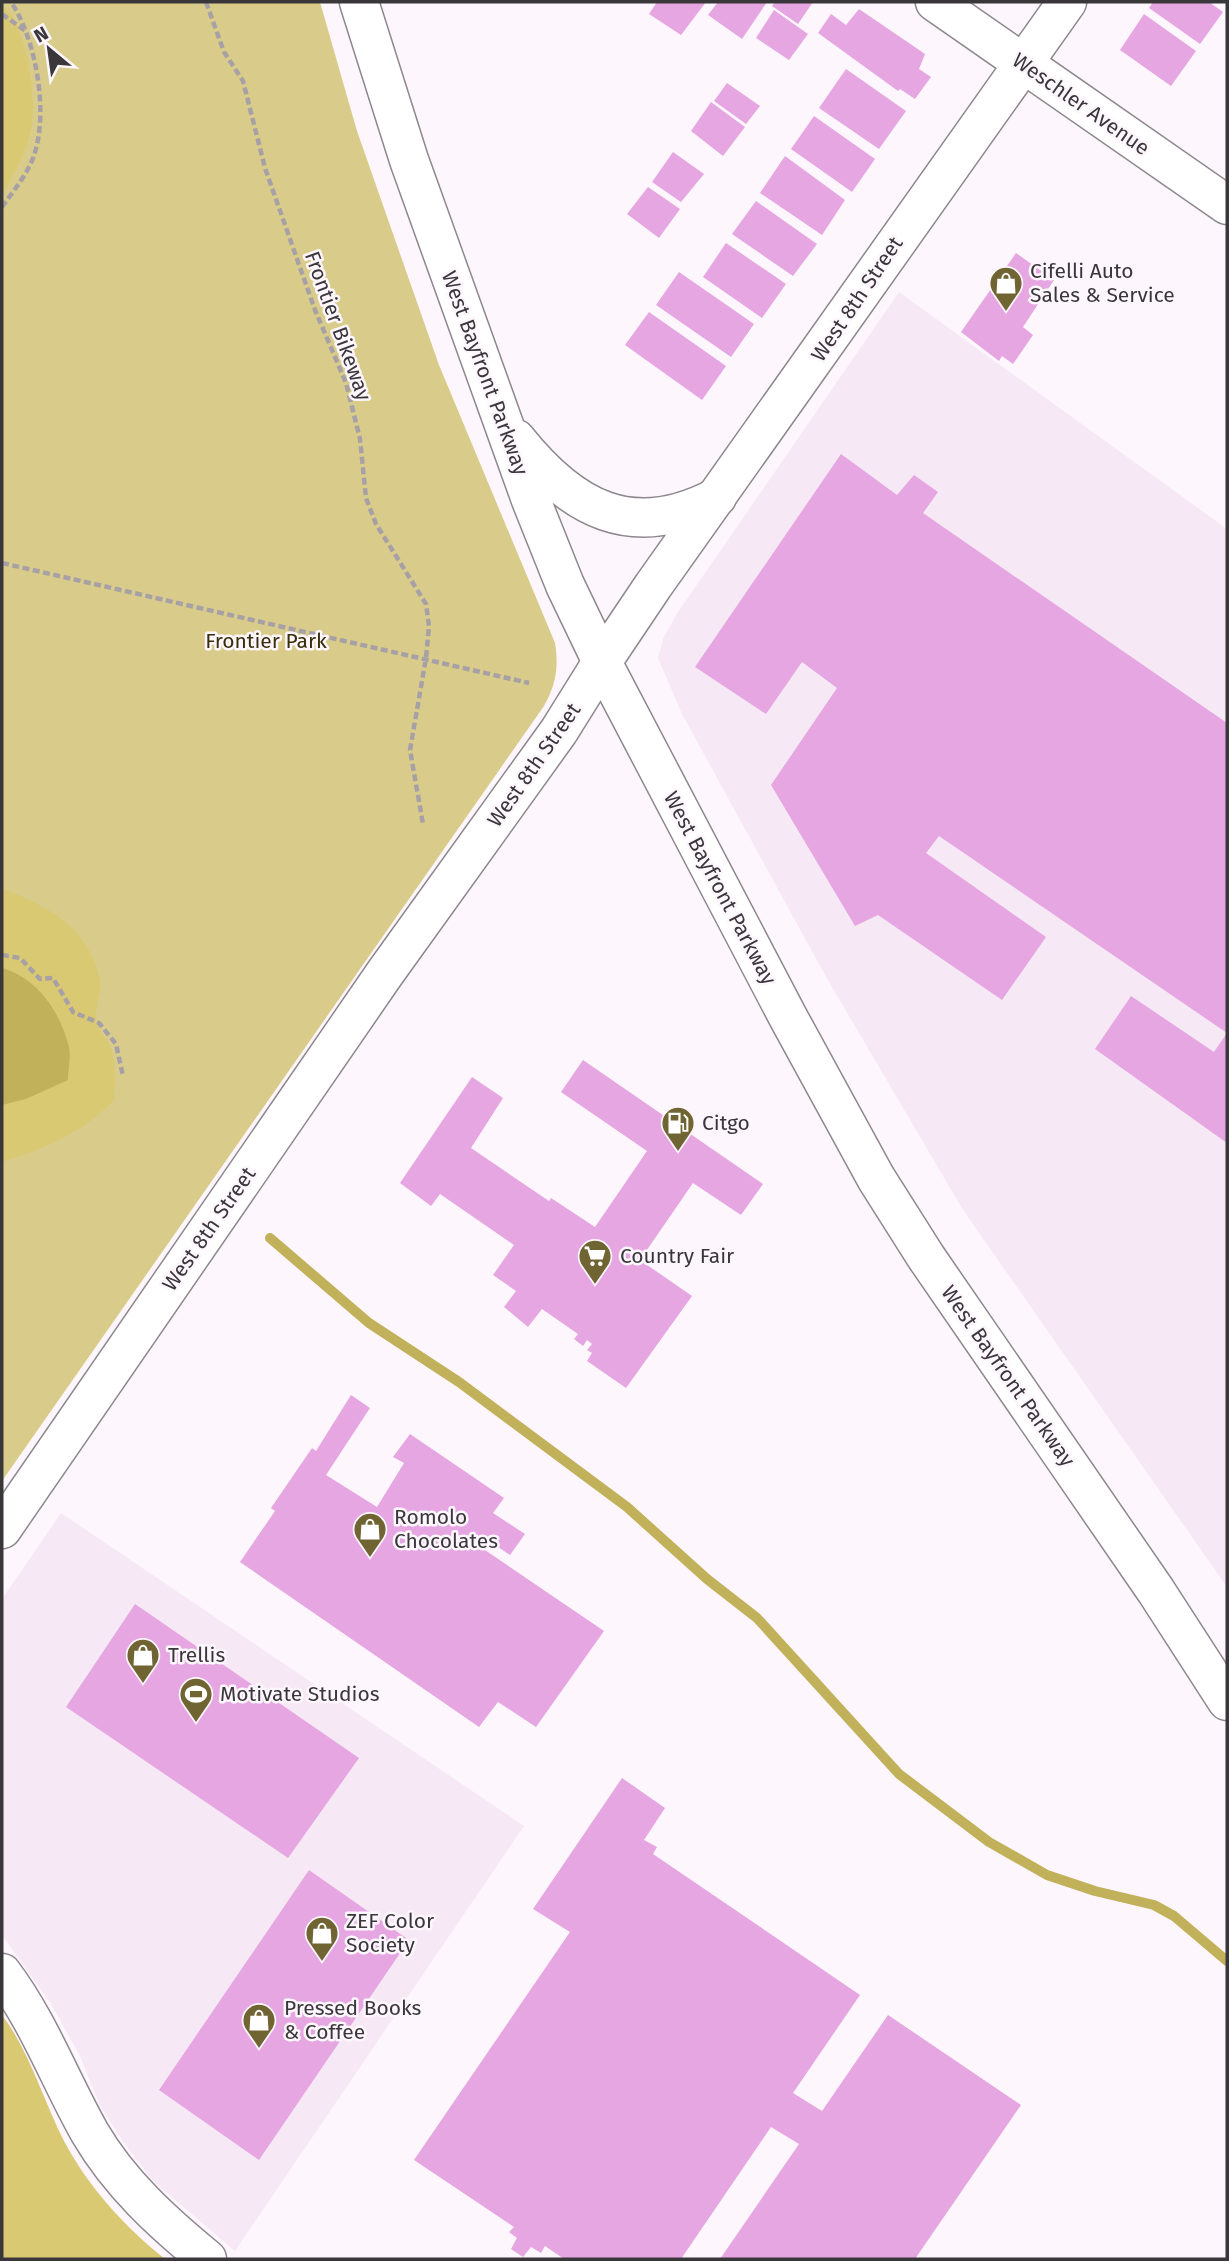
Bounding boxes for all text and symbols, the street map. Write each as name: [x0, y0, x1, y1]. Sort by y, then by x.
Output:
north arrow: [14, 14, 84, 84]
text: N: [30, 21, 52, 48]
street label: Weschler Avenue: [1007, 47, 1155, 161]
street label: West 8th Street: [806, 231, 909, 367]
street label: Frontier Bikeway: [299, 248, 377, 405]
place label: Cifelli Auto Sales & Service: [1030, 258, 1175, 308]
shop icon: Cifelli Auto Sales & Service: [987, 264, 1025, 313]
street label: West Bayfront Parkway: [436, 267, 534, 479]
park label: Frontier Park: [205, 628, 327, 654]
street label: West 8th Street: [482, 698, 587, 832]
street label: West Bayfront Parkway: [658, 787, 782, 990]
fuel station icon: Citgo: [659, 1104, 697, 1153]
place label: Citgo: [702, 1110, 750, 1136]
street label: West 8th Street: [157, 1162, 262, 1296]
supermarket icon: Country Fair: [576, 1237, 614, 1286]
place label: Country Fair: [620, 1243, 734, 1269]
street label: West Bayfront Parkway: [936, 1280, 1081, 1472]
place label: Romolo Chocolates: [394, 1504, 498, 1554]
shop icon: Romolo Chocolates: [351, 1510, 389, 1559]
shop icon: Trellis: [124, 1636, 162, 1685]
place label: Trellis: [168, 1642, 225, 1668]
sports icon: Motivate Studios: [177, 1675, 215, 1724]
place label: Motivate Studios: [220, 1681, 380, 1707]
place label: ZEF Color Society: [346, 1908, 434, 1958]
shop icon: ZEF Color Society: [303, 1914, 341, 1963]
place label: Pressed Books & Coffee: [284, 1995, 422, 2045]
shop icon: Pressed Books & Coffee: [240, 2001, 278, 2050]

